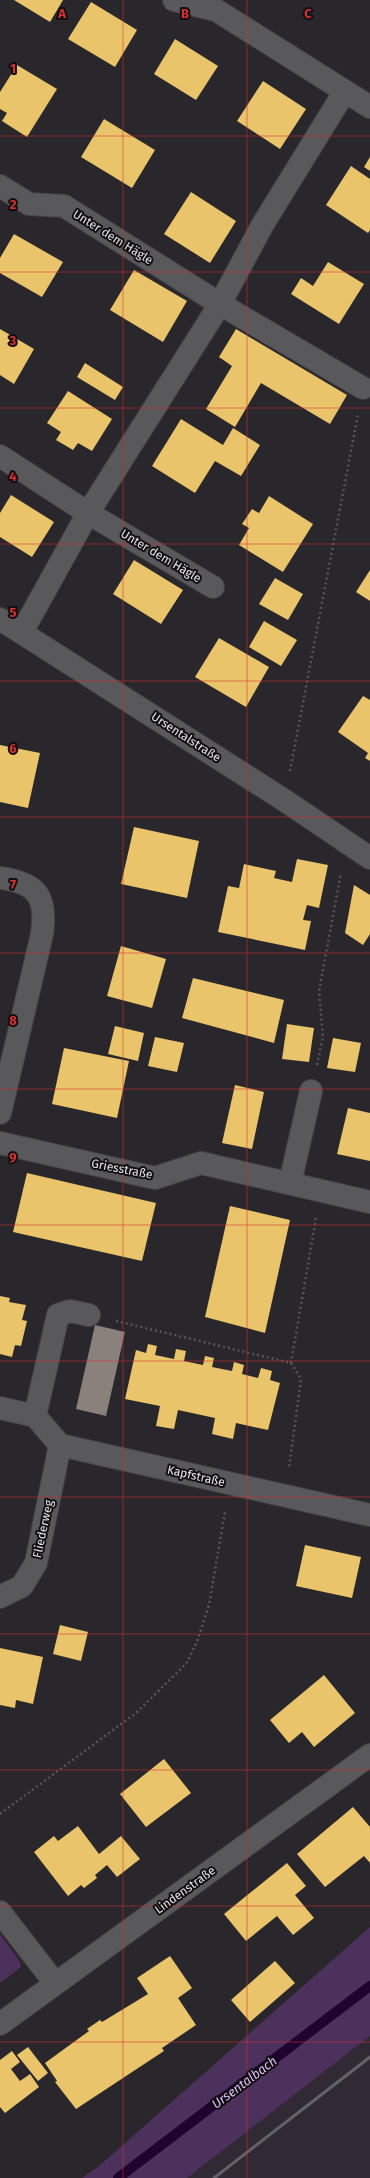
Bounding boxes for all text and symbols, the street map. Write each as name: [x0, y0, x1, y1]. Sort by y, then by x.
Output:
text: A: [57, 6, 66, 21]
text: B: [181, 6, 189, 21]
text: C: [304, 6, 312, 21]
text: 1: [10, 61, 16, 76]
text: 2: [10, 197, 17, 212]
street label: Unter dem Hägle: [71, 207, 155, 267]
text: 3: [9, 333, 17, 348]
text: 4: [9, 469, 17, 484]
street label: Unter dem Hägle: [118, 526, 204, 586]
text: 5: [10, 605, 17, 620]
street label: Ursentalstraße: [149, 709, 223, 765]
text: 6: [9, 741, 17, 756]
text: 7: [10, 877, 16, 892]
text: 8: [9, 1013, 17, 1028]
text: 9: [9, 1150, 17, 1165]
street label: Griesstraße: [90, 1156, 154, 1182]
street label: Kapfstraße: [166, 1463, 226, 1489]
street label: Fliederweg: [30, 1498, 56, 1559]
street label: Lindenstraße: [152, 1863, 218, 1917]
water label: Ursentalbach: [209, 2053, 280, 2112]

